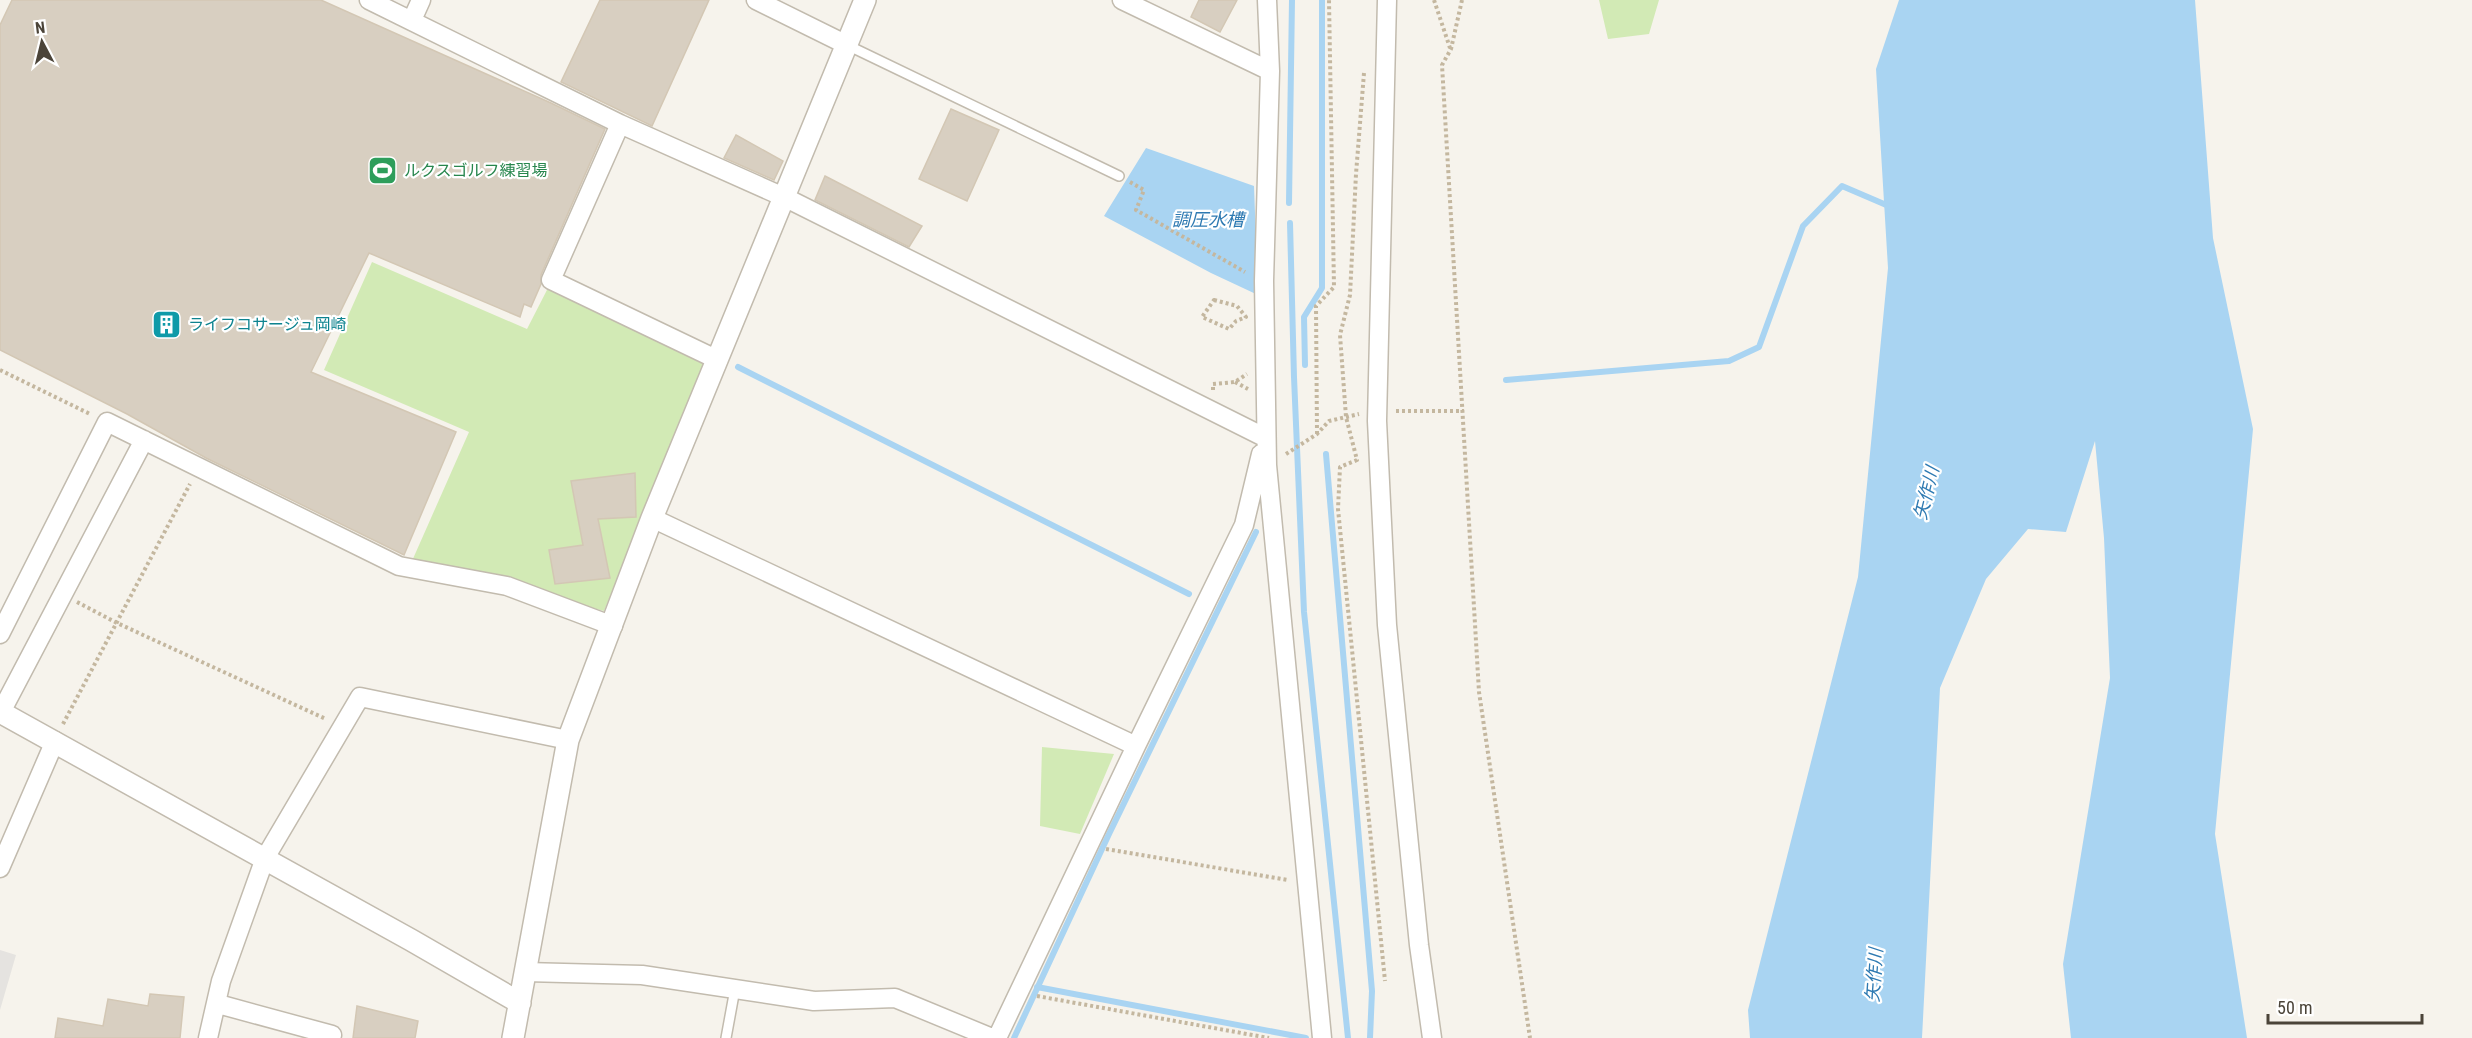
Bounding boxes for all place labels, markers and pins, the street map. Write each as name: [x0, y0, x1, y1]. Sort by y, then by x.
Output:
sports icon: ルクスゴルフ練習場: [367, 154, 399, 186]
place label: ルクスゴルフ練習場: [404, 161, 548, 180]
building icon: ライフコサージュ岡崎: [151, 308, 183, 340]
place label: ライフコサージュ岡崎: [188, 315, 347, 334]

